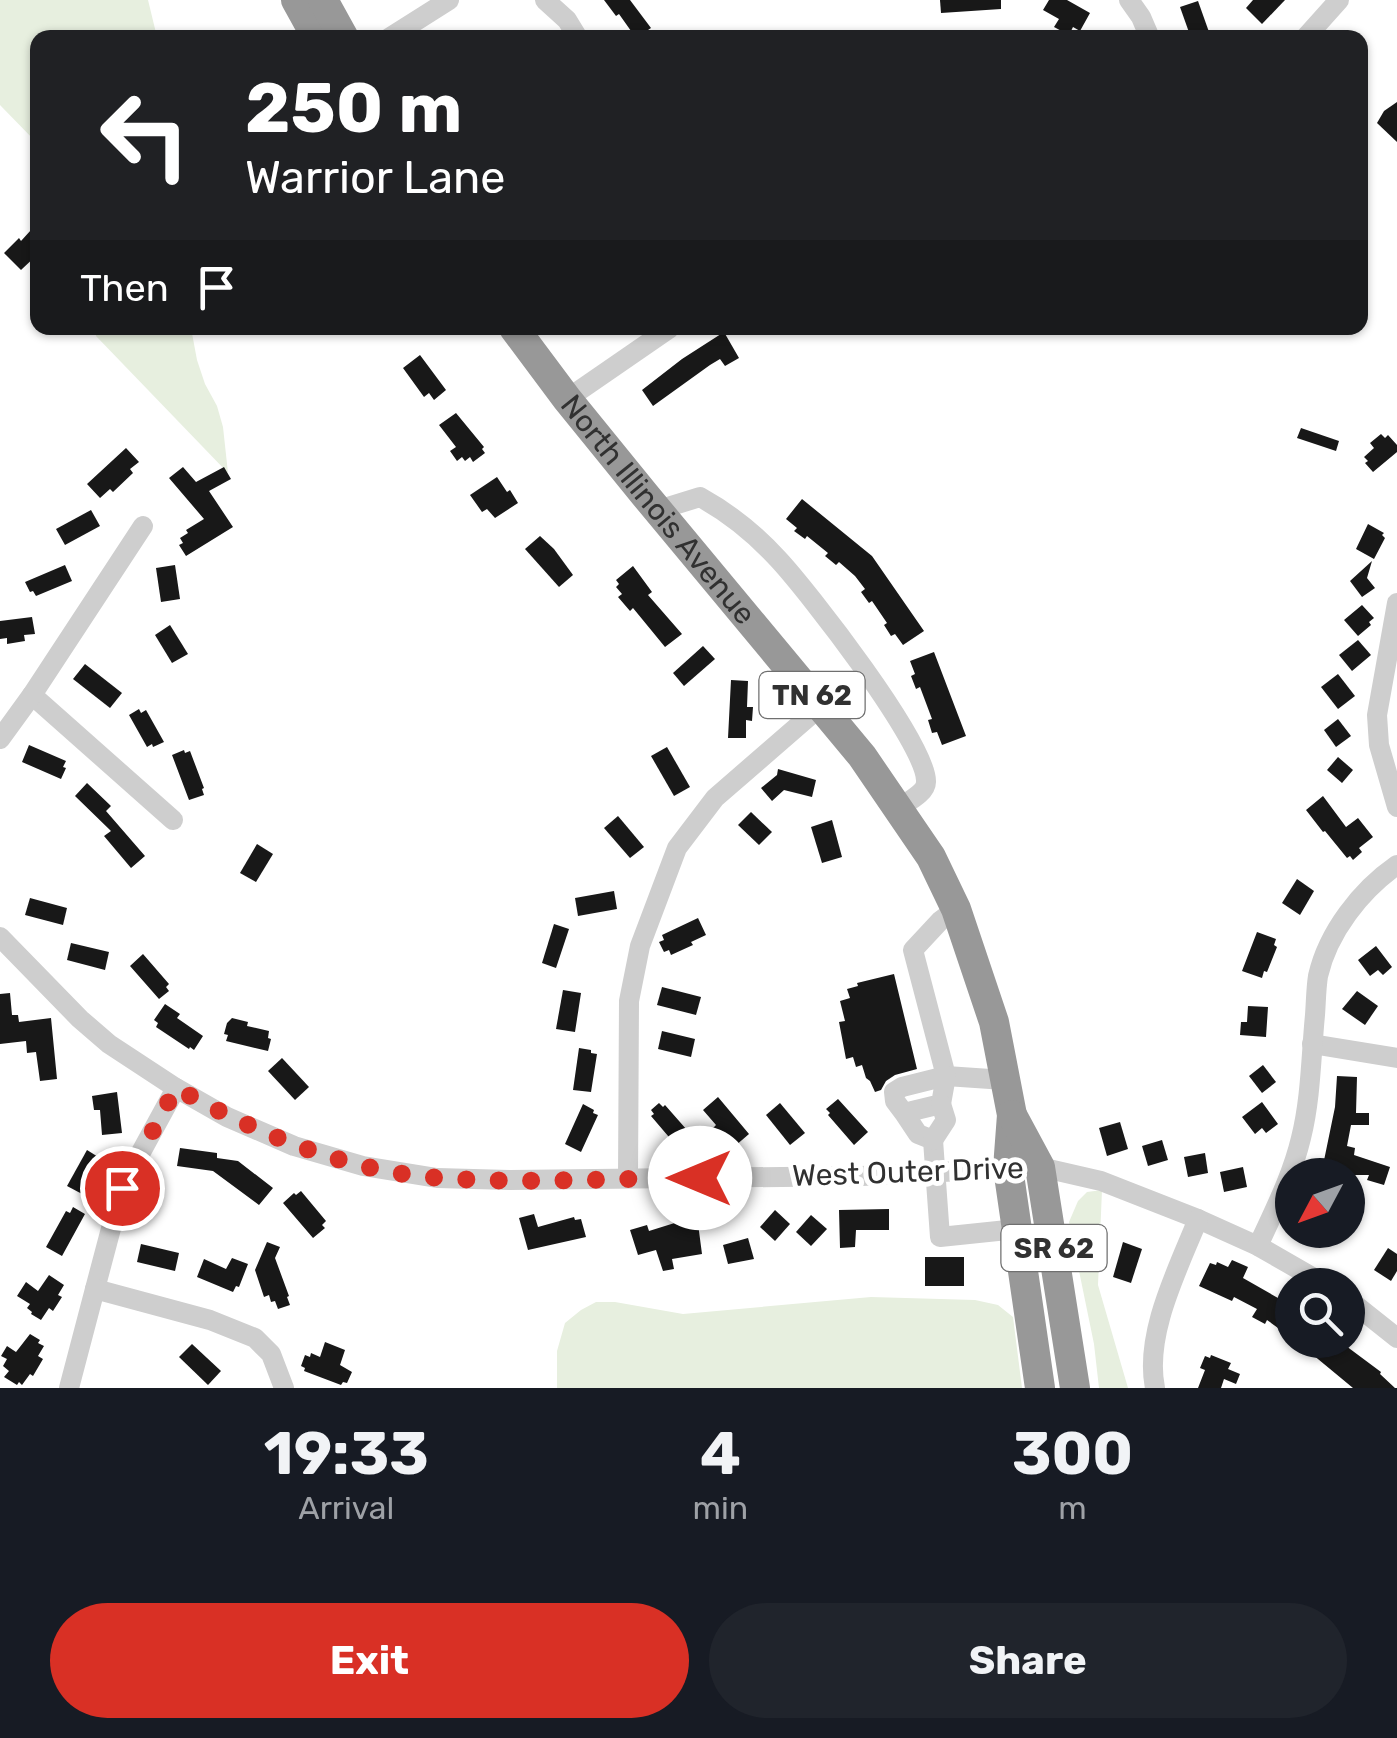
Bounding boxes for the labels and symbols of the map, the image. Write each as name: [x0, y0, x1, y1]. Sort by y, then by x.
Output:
street label: North Illinois Avenue: [553, 388, 763, 632]
road number: TN 62: [760, 672, 864, 718]
position arrow: [648, 1126, 752, 1230]
pin: [80, 1146, 165, 1231]
street label: West Outer Drive: [792, 1150, 1024, 1194]
north arrow: [1275, 1158, 1365, 1248]
road number: SR 62: [1002, 1225, 1106, 1271]

